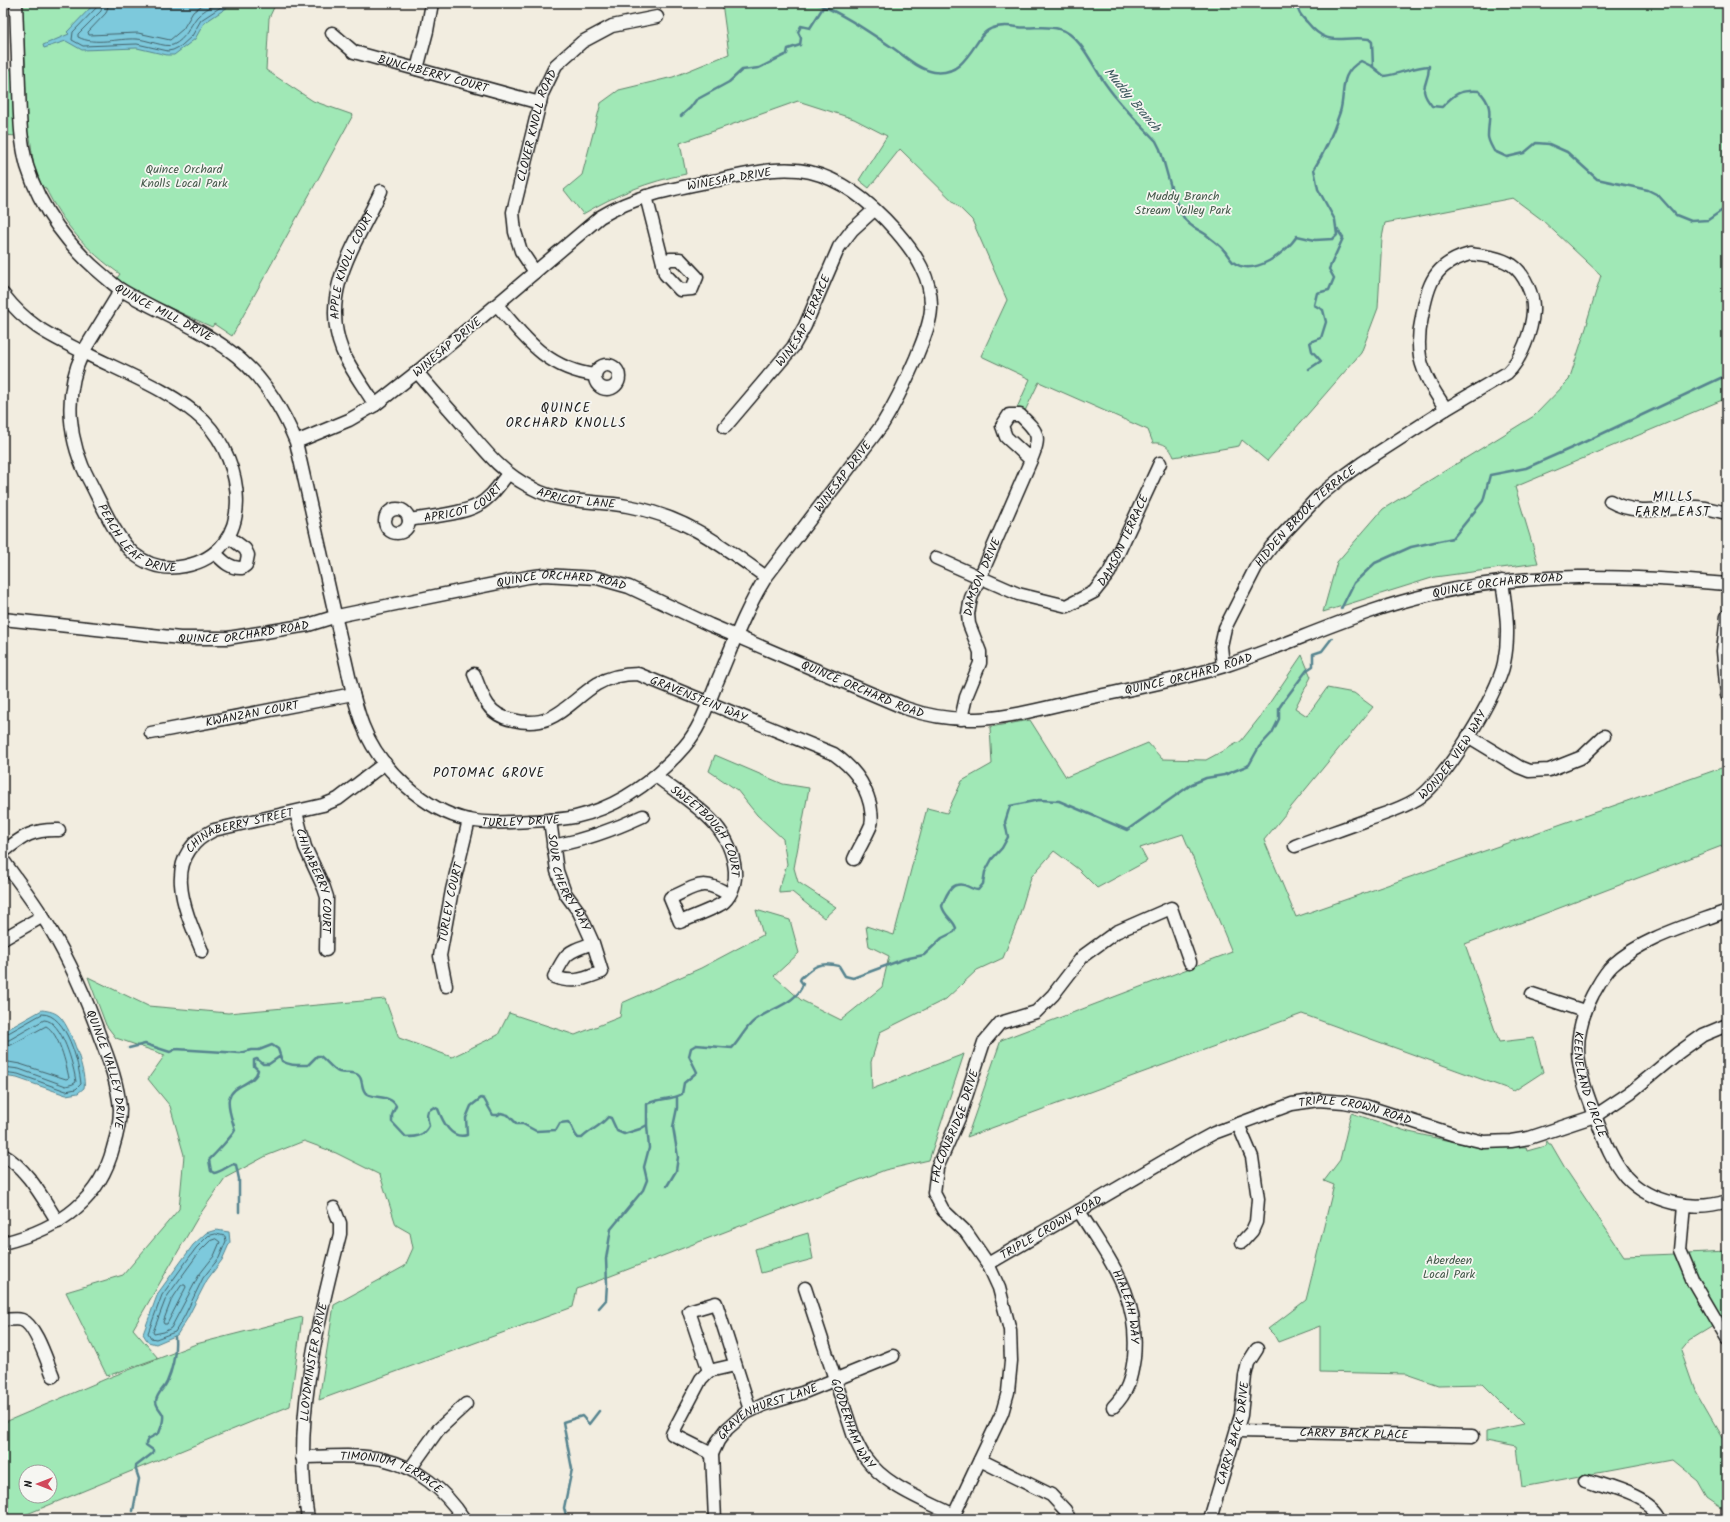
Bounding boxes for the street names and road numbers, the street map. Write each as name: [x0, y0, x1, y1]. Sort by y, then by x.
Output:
street label: BUNCHBERRY COURT: [375, 50, 492, 99]
street label: CLOVER KNOLL ROAD: [512, 66, 563, 184]
street label: WINESAP DRIVE: [686, 163, 774, 196]
street label: APPLE KNOLL COURT: [326, 207, 380, 320]
street label: WINESAP TERRACE: [771, 271, 836, 371]
street label: QUINCE MILL DRIVE: [110, 279, 217, 347]
street label: WINESAP DRIVE: [409, 312, 487, 382]
street label: WINESAP DRIVE: [810, 436, 877, 517]
street label: HIDDEN BROOK TERRACE: [1250, 461, 1361, 571]
street label: APRICOT COURT: [423, 478, 508, 528]
street label: APRICOT LANE: [533, 482, 617, 514]
street label: DAMSON TERRACE: [1093, 491, 1154, 591]
street label: PEACH LEAF DRIVE: [92, 501, 178, 578]
street label: DAMSON DRIVE: [959, 534, 1006, 618]
street label: QUINCE ORCHARD ROAD: [495, 566, 629, 596]
street label: QUINCE ORCHARD ROAD: [1430, 568, 1564, 604]
street label: QUINCE ORCHARD ROAD: [178, 616, 311, 648]
street label: QUINCE ORCHARD ROAD: [1123, 648, 1256, 700]
street label: QUINCE ORCHARD ROAD: [798, 656, 926, 723]
street label: GRAVENSTEIN WAY: [647, 671, 751, 728]
street label: KWANZAN COURT: [204, 695, 302, 732]
street label: WONDER VIEW WAY: [1414, 706, 1492, 805]
street label: SWEETBOUGH COURT: [666, 781, 744, 879]
street label: CHINABERRY STREET: [181, 803, 297, 857]
street label: TURLEY DRIVE: [481, 810, 561, 832]
street label: CHINABERRY COURT: [291, 826, 336, 935]
street label: SOUR CHERRY WAY: [542, 832, 596, 935]
street label: TURLEY COURT: [434, 859, 469, 944]
street label: QUINCE VALLEY DRIVE: [81, 1007, 129, 1131]
street label: KEENELAND CIRCLE: [1568, 1030, 1612, 1142]
street label: FALCONBRIDGE DRIVE: [926, 1066, 985, 1184]
street label: TRIPLE CROWN ROAD: [1297, 1091, 1414, 1130]
street label: TRIPLE CROWN ROAD: [997, 1190, 1106, 1265]
street label: HIALEAH WAY: [1107, 1266, 1144, 1345]
street label: LLOYDMINSTER DRIVE: [295, 1300, 333, 1422]
street label: GOODERHAM WAY: [825, 1376, 880, 1474]
street label: GRAVENHURST LANE: [713, 1378, 822, 1444]
street label: CARRY BACK DRIVE: [1212, 1380, 1254, 1487]
street label: CARRY BACK PLACE: [1299, 1423, 1410, 1445]
street label: TIMONIUM TERRACE: [340, 1447, 447, 1499]

